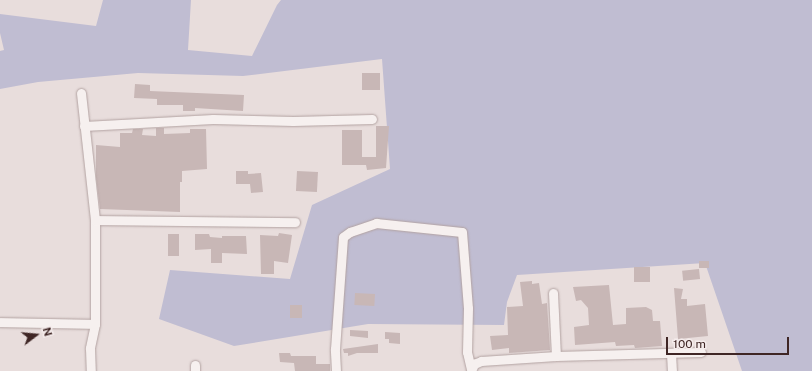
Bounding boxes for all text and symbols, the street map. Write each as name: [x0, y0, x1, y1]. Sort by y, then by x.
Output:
north arrow: [16, 315, 56, 355]
text: N: [41, 326, 54, 337]
scale bar: [668, 329, 791, 355]
text: 100 m: [673, 337, 706, 351]

